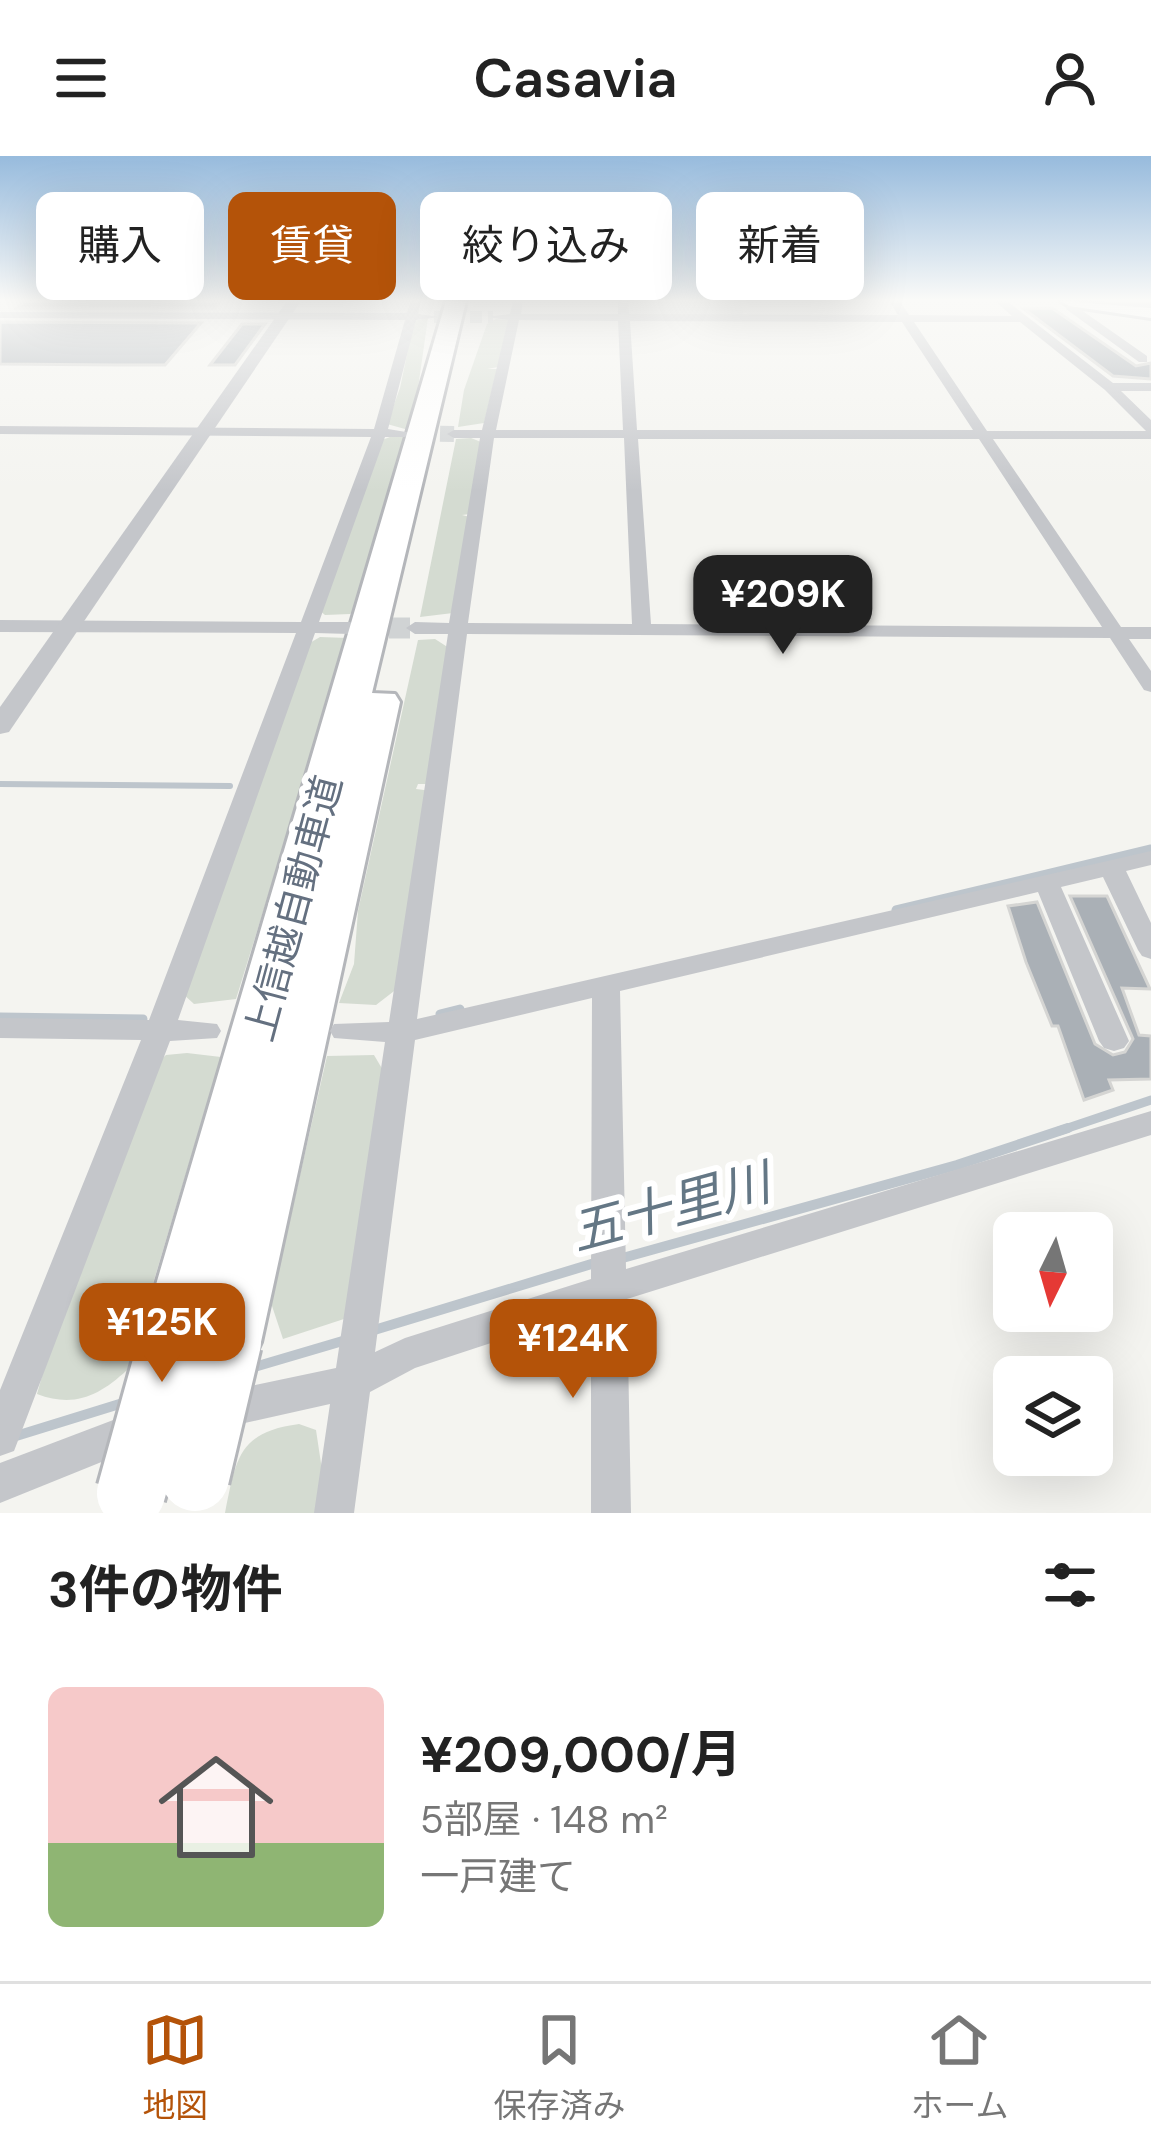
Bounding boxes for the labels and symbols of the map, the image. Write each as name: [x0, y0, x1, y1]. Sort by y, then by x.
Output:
pin: ¥209K: [699, 555, 867, 657]
street label: 上信越自動車道: [234, 770, 353, 1047]
water label: 五十里川: [563, 1147, 782, 1266]
north arrow: [993, 1212, 1113, 1332]
pin: ¥125K: [78, 1283, 246, 1385]
pin: ¥124K: [489, 1299, 657, 1401]

